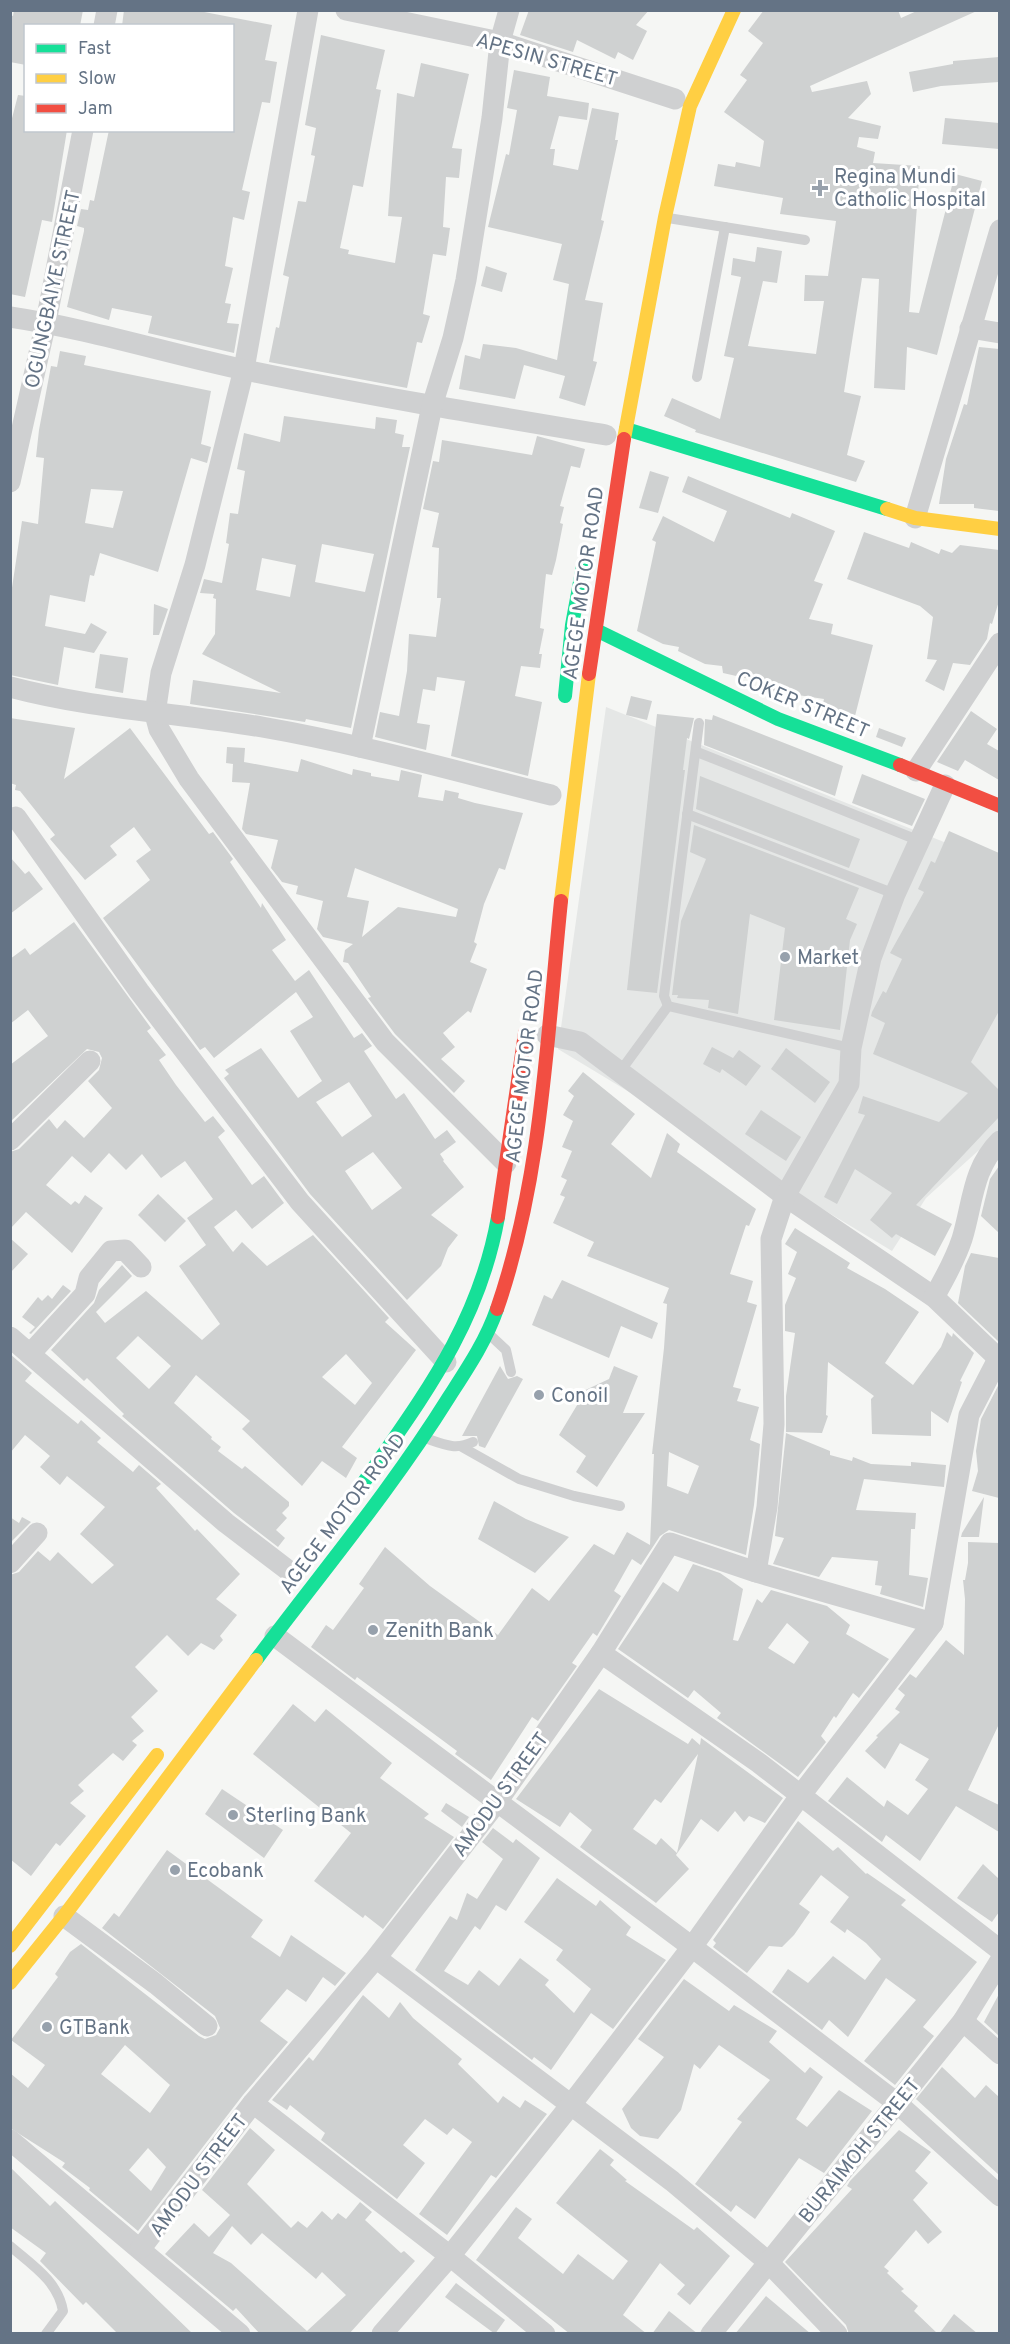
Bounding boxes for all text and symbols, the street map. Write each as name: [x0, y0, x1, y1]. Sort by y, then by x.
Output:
legend: [24, 24, 234, 132]
street label: APESIN STREET: [473, 28, 620, 94]
text: Fast: [78, 38, 111, 61]
text: Slow: [78, 68, 116, 91]
text: Jam: [78, 98, 113, 121]
place label: Regina Mundi Catholic Hospital: [834, 165, 986, 214]
marker: Regina Mundi Catholic Hospital: [811, 179, 829, 197]
street label: OGUNGBAIYE STREET: [20, 188, 88, 391]
street label: AGEGE MOTOR ROAD: [559, 485, 611, 682]
street label: COKER STREET: [732, 666, 873, 746]
place label: Market: [797, 946, 859, 972]
marker: Market: [778, 950, 792, 964]
street label: AGEGE MOTOR ROAD: [501, 968, 551, 1165]
place label: Conoil: [551, 1384, 608, 1410]
marker: Conoil: [532, 1388, 546, 1402]
street label: AGEGE MOTOR ROAD: [275, 1428, 413, 1600]
place label: Zenith Bank: [385, 1619, 494, 1645]
marker: Zenith Bank: [366, 1623, 380, 1637]
street label: AMODU STREET: [448, 1728, 556, 1863]
place label: Sterling Bank: [245, 1804, 367, 1830]
marker: Sterling Bank: [226, 1808, 240, 1822]
place label: Ecobank: [187, 1859, 264, 1885]
marker: Ecobank: [168, 1863, 182, 1877]
place label: GTBank: [59, 2016, 130, 2042]
marker: GTBank: [40, 2020, 54, 2034]
street label: BURAIMOH STREET: [794, 2073, 927, 2229]
street label: AMODU STREET: [145, 2109, 254, 2243]

